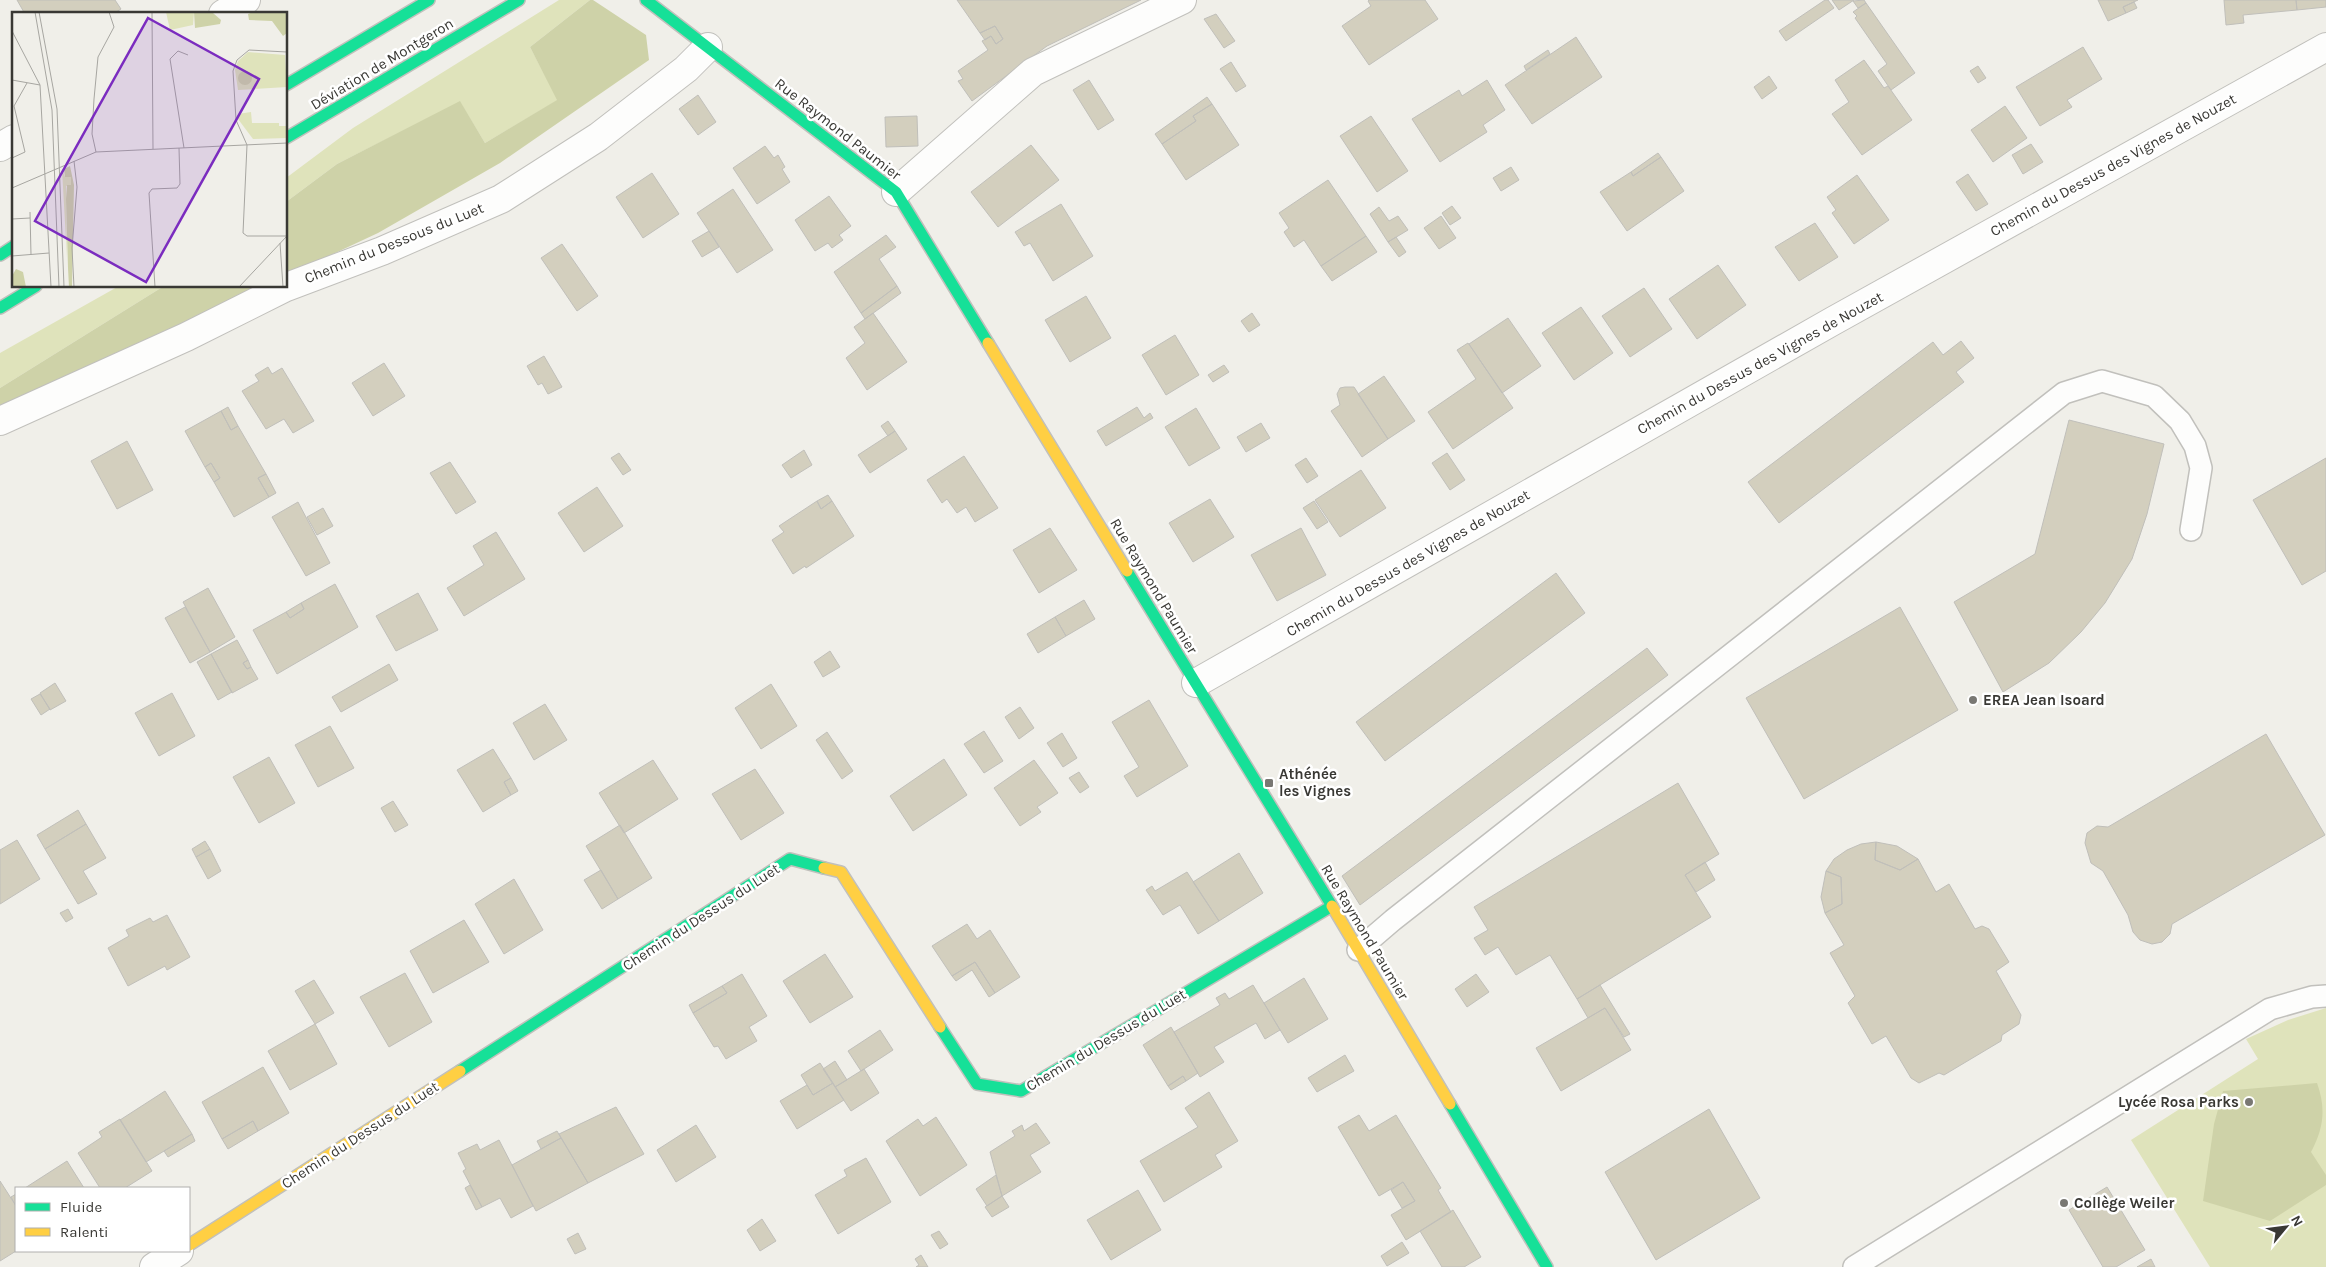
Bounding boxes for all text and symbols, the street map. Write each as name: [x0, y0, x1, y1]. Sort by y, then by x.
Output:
inset map: [12, 12, 288, 288]
street label: Déviation de Montgeron: [307, 14, 457, 114]
street label: Rue Raymond Paumier: [771, 74, 905, 184]
street label: Chemin du Dessus des Vignes de Nouzet: [1987, 90, 2239, 240]
street label: Chemin du Dessous du Luet: [302, 199, 487, 287]
street label: Chemin du Dessus des Vignes de Nouzet: [1634, 288, 1886, 438]
street label: Chemin du Dessus des Vignes de Nouzet: [1283, 485, 1533, 640]
street label: Rue Raymond Paumier: [1106, 515, 1202, 658]
place label: EREA Jean Isoard: [1983, 691, 2105, 709]
marker: EREA Jean Isoard: [1967, 694, 1979, 706]
place label: Athénée les Vignes: [1279, 765, 1351, 800]
marker: Athénée les Vignes: [1263, 777, 1275, 789]
street label: Chemin du Dessus du Luet: [619, 859, 783, 975]
street label: Rue Raymond Paumier: [1317, 861, 1413, 1004]
street label: Chemin du Dessus du Luet: [1023, 985, 1190, 1095]
street label: Chemin du Dessus du Luet: [278, 1077, 442, 1193]
place label: Lycée Rosa Parks: [2118, 1093, 2239, 1111]
marker: Lycée Rosa Parks: [2243, 1096, 2255, 1108]
legend: [15, 1187, 190, 1252]
place label: Collège Weiler: [2074, 1194, 2175, 1212]
marker: Collège Weiler: [2058, 1197, 2070, 1209]
text: Fluide: [60, 1198, 102, 1216]
north arrow: [2261, 1202, 2311, 1252]
text: N: [2287, 1212, 2307, 1229]
text: Ralenti: [60, 1223, 109, 1241]

